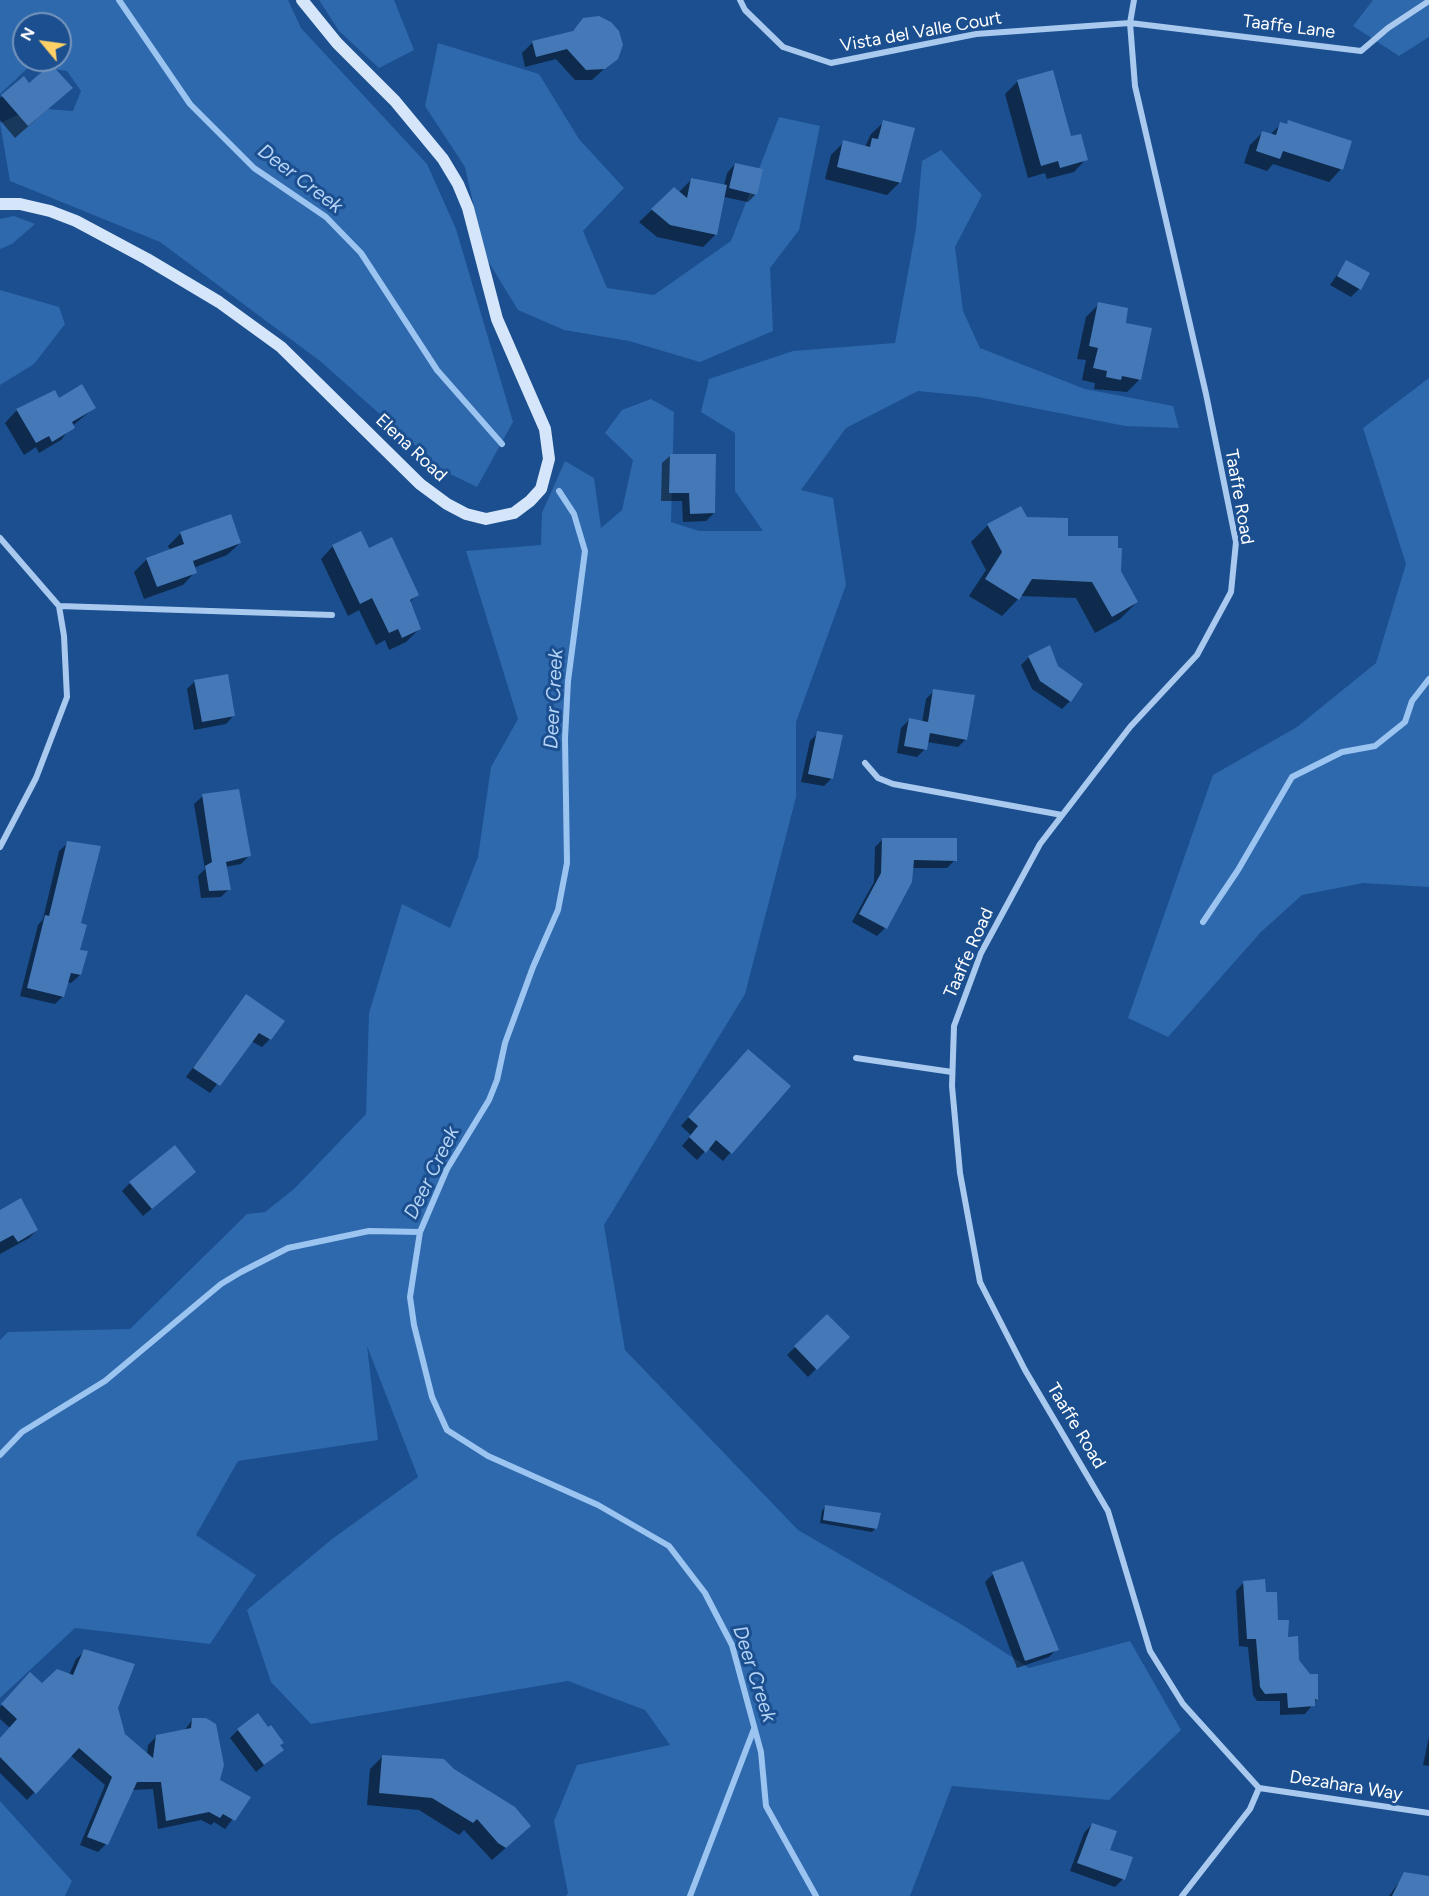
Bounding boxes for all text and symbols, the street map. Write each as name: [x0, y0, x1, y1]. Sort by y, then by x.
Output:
street label: Vista del Valle Court: [839, 7, 1003, 57]
street label: Taaffe Lane: [1241, 11, 1337, 43]
north arrow: [12, 12, 72, 72]
text: N: [16, 24, 39, 44]
water label: Deer Creek: [253, 139, 347, 219]
street label: Elena Road: [371, 410, 451, 486]
street label: Taaffe Road: [1220, 448, 1258, 546]
water label: Deer Creek: [539, 648, 569, 750]
street label: Taaffe Road: [940, 905, 998, 1001]
water label: Deer Creek: [399, 1123, 465, 1223]
street label: Taaffe Road: [1042, 1379, 1110, 1473]
water label: Deer Creek: [727, 1623, 781, 1725]
street label: Dezahara Way: [1288, 1766, 1404, 1806]

